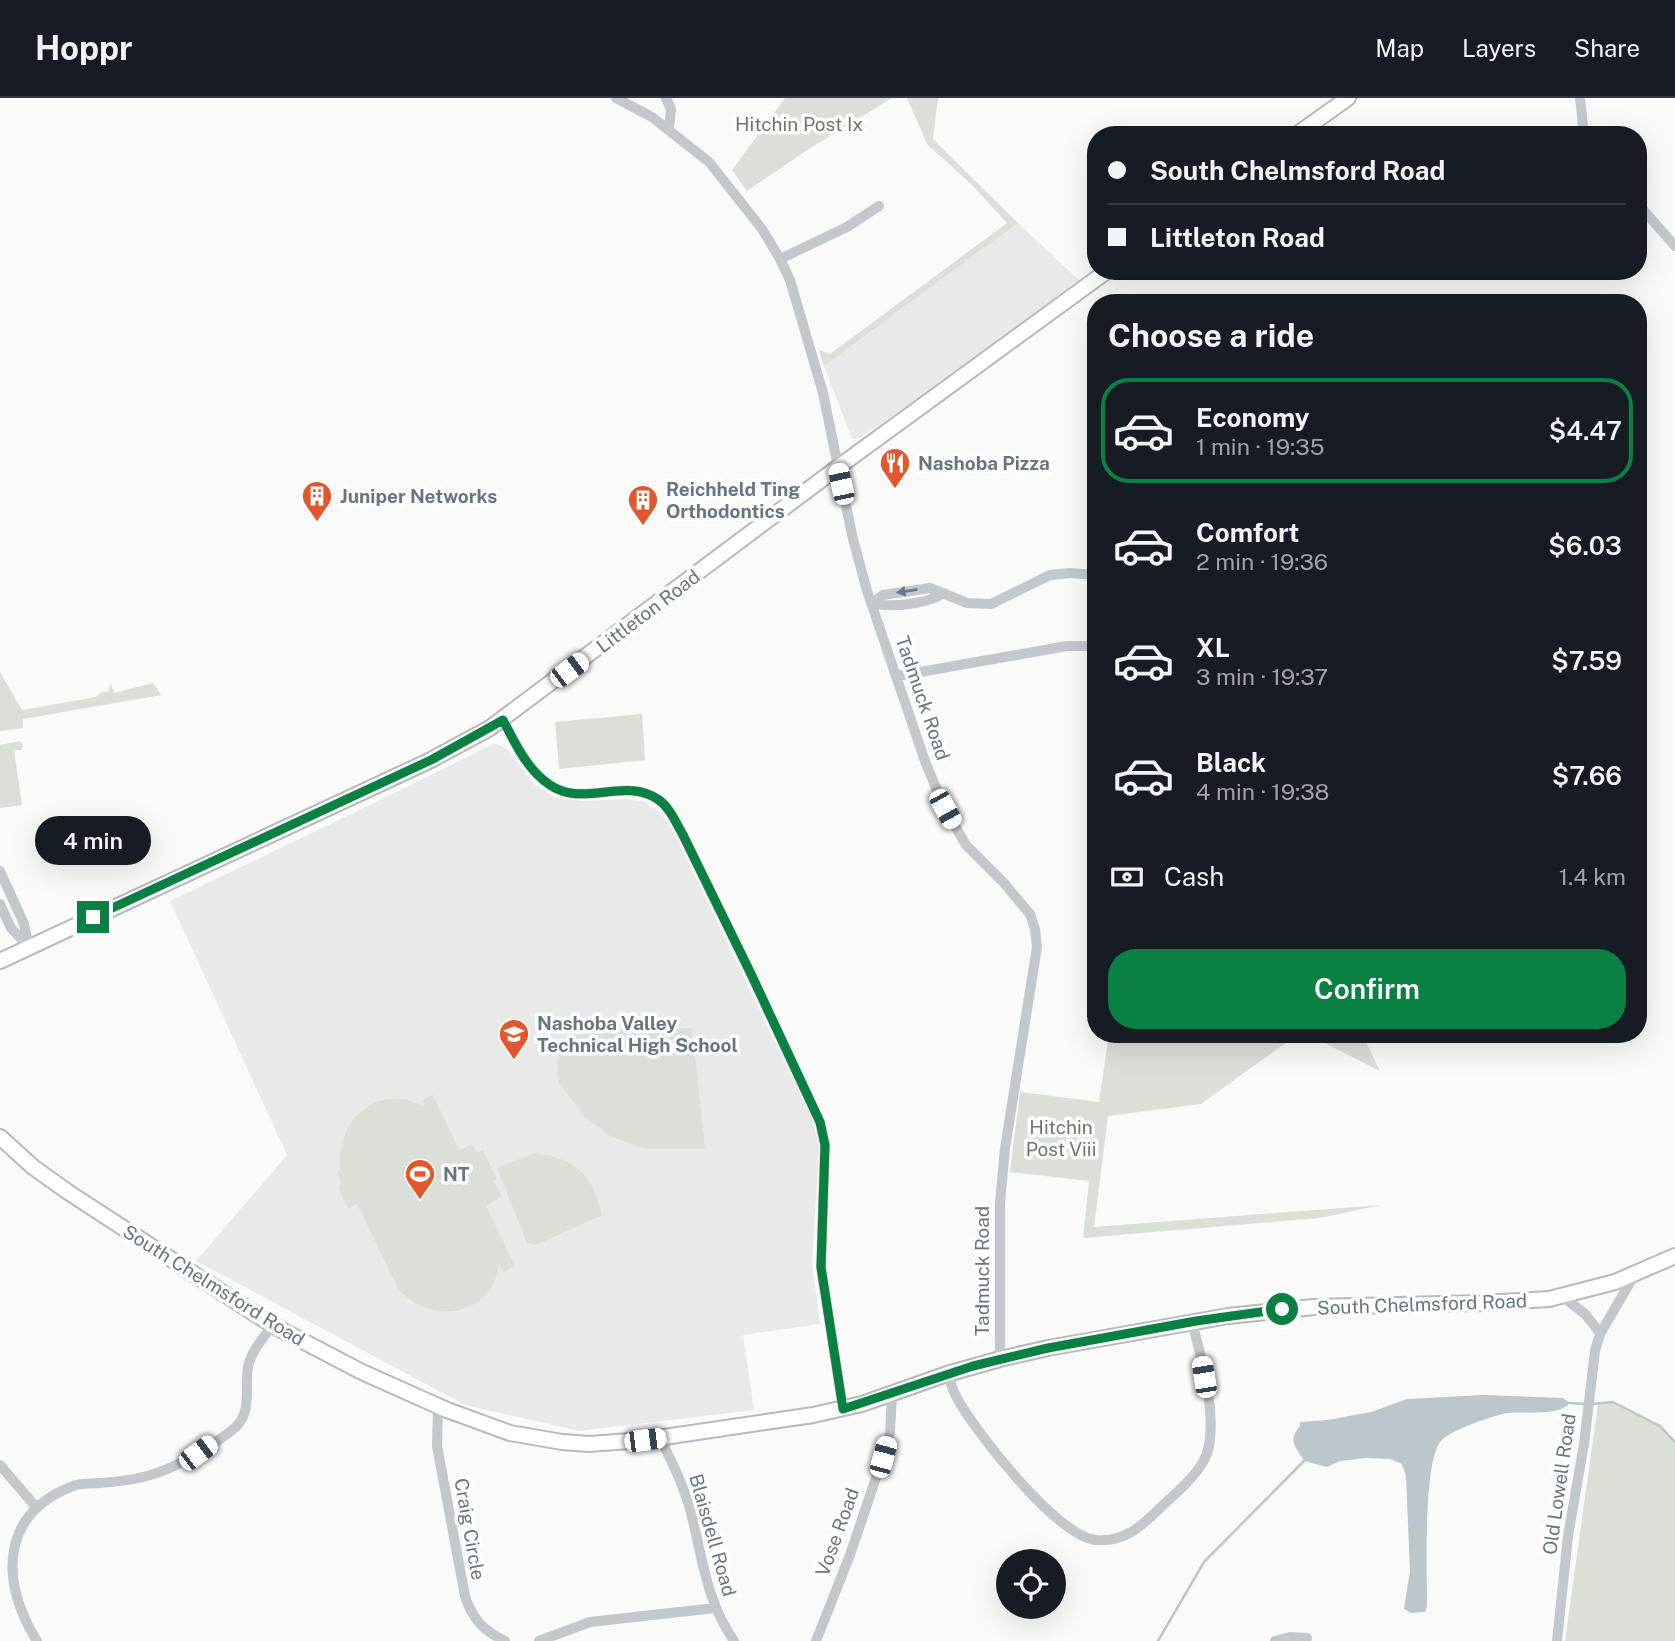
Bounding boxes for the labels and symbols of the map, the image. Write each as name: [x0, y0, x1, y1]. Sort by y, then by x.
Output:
park label: Hitchin Post Ix: [735, 113, 863, 135]
restaurant icon: Nashoba Pizza: [878, 446, 912, 490]
place label: Nashoba Pizza: [918, 452, 1050, 474]
car: [827, 461, 856, 507]
place label: Reichheld Ting Orthodontics: [666, 478, 800, 522]
building icon: Juniper Networks: [300, 479, 334, 523]
building icon: Reichheld Ting Orthodontics: [626, 483, 660, 527]
place label: Juniper Networks: [340, 485, 497, 507]
street label: Littleton Road: [592, 565, 704, 657]
one-way arrow: [896, 586, 918, 597]
street label: Tadmuck Road: [891, 633, 955, 763]
car: [546, 649, 593, 691]
car: [926, 786, 965, 832]
callout: 4 min: [35, 816, 151, 864]
route end: [77, 901, 109, 933]
place label: Nashoba Valley Technical High School: [537, 1012, 738, 1056]
school or university icon: Nashoba Valley Technical High School: [497, 1017, 531, 1061]
park label: Hitchin Post Viii: [1026, 1116, 1096, 1160]
sports icon: NT: [403, 1157, 437, 1201]
place label: NT: [443, 1163, 470, 1185]
street label: Tadmuck Road: [971, 1206, 993, 1336]
street label: South Chelmsford Road: [119, 1220, 309, 1350]
street label: South Chelmsford Road: [1317, 1289, 1527, 1319]
route start: [1266, 1293, 1298, 1325]
car: [1191, 1355, 1218, 1399]
street label: Old Lowell Road: [1538, 1412, 1580, 1556]
car: [623, 1427, 668, 1453]
car: [175, 1432, 222, 1474]
car: [868, 1434, 899, 1480]
street label: Blaisdell Road: [685, 1471, 741, 1599]
street label: Craig Circle: [450, 1476, 490, 1582]
street label: Vose Road: [811, 1485, 863, 1579]

